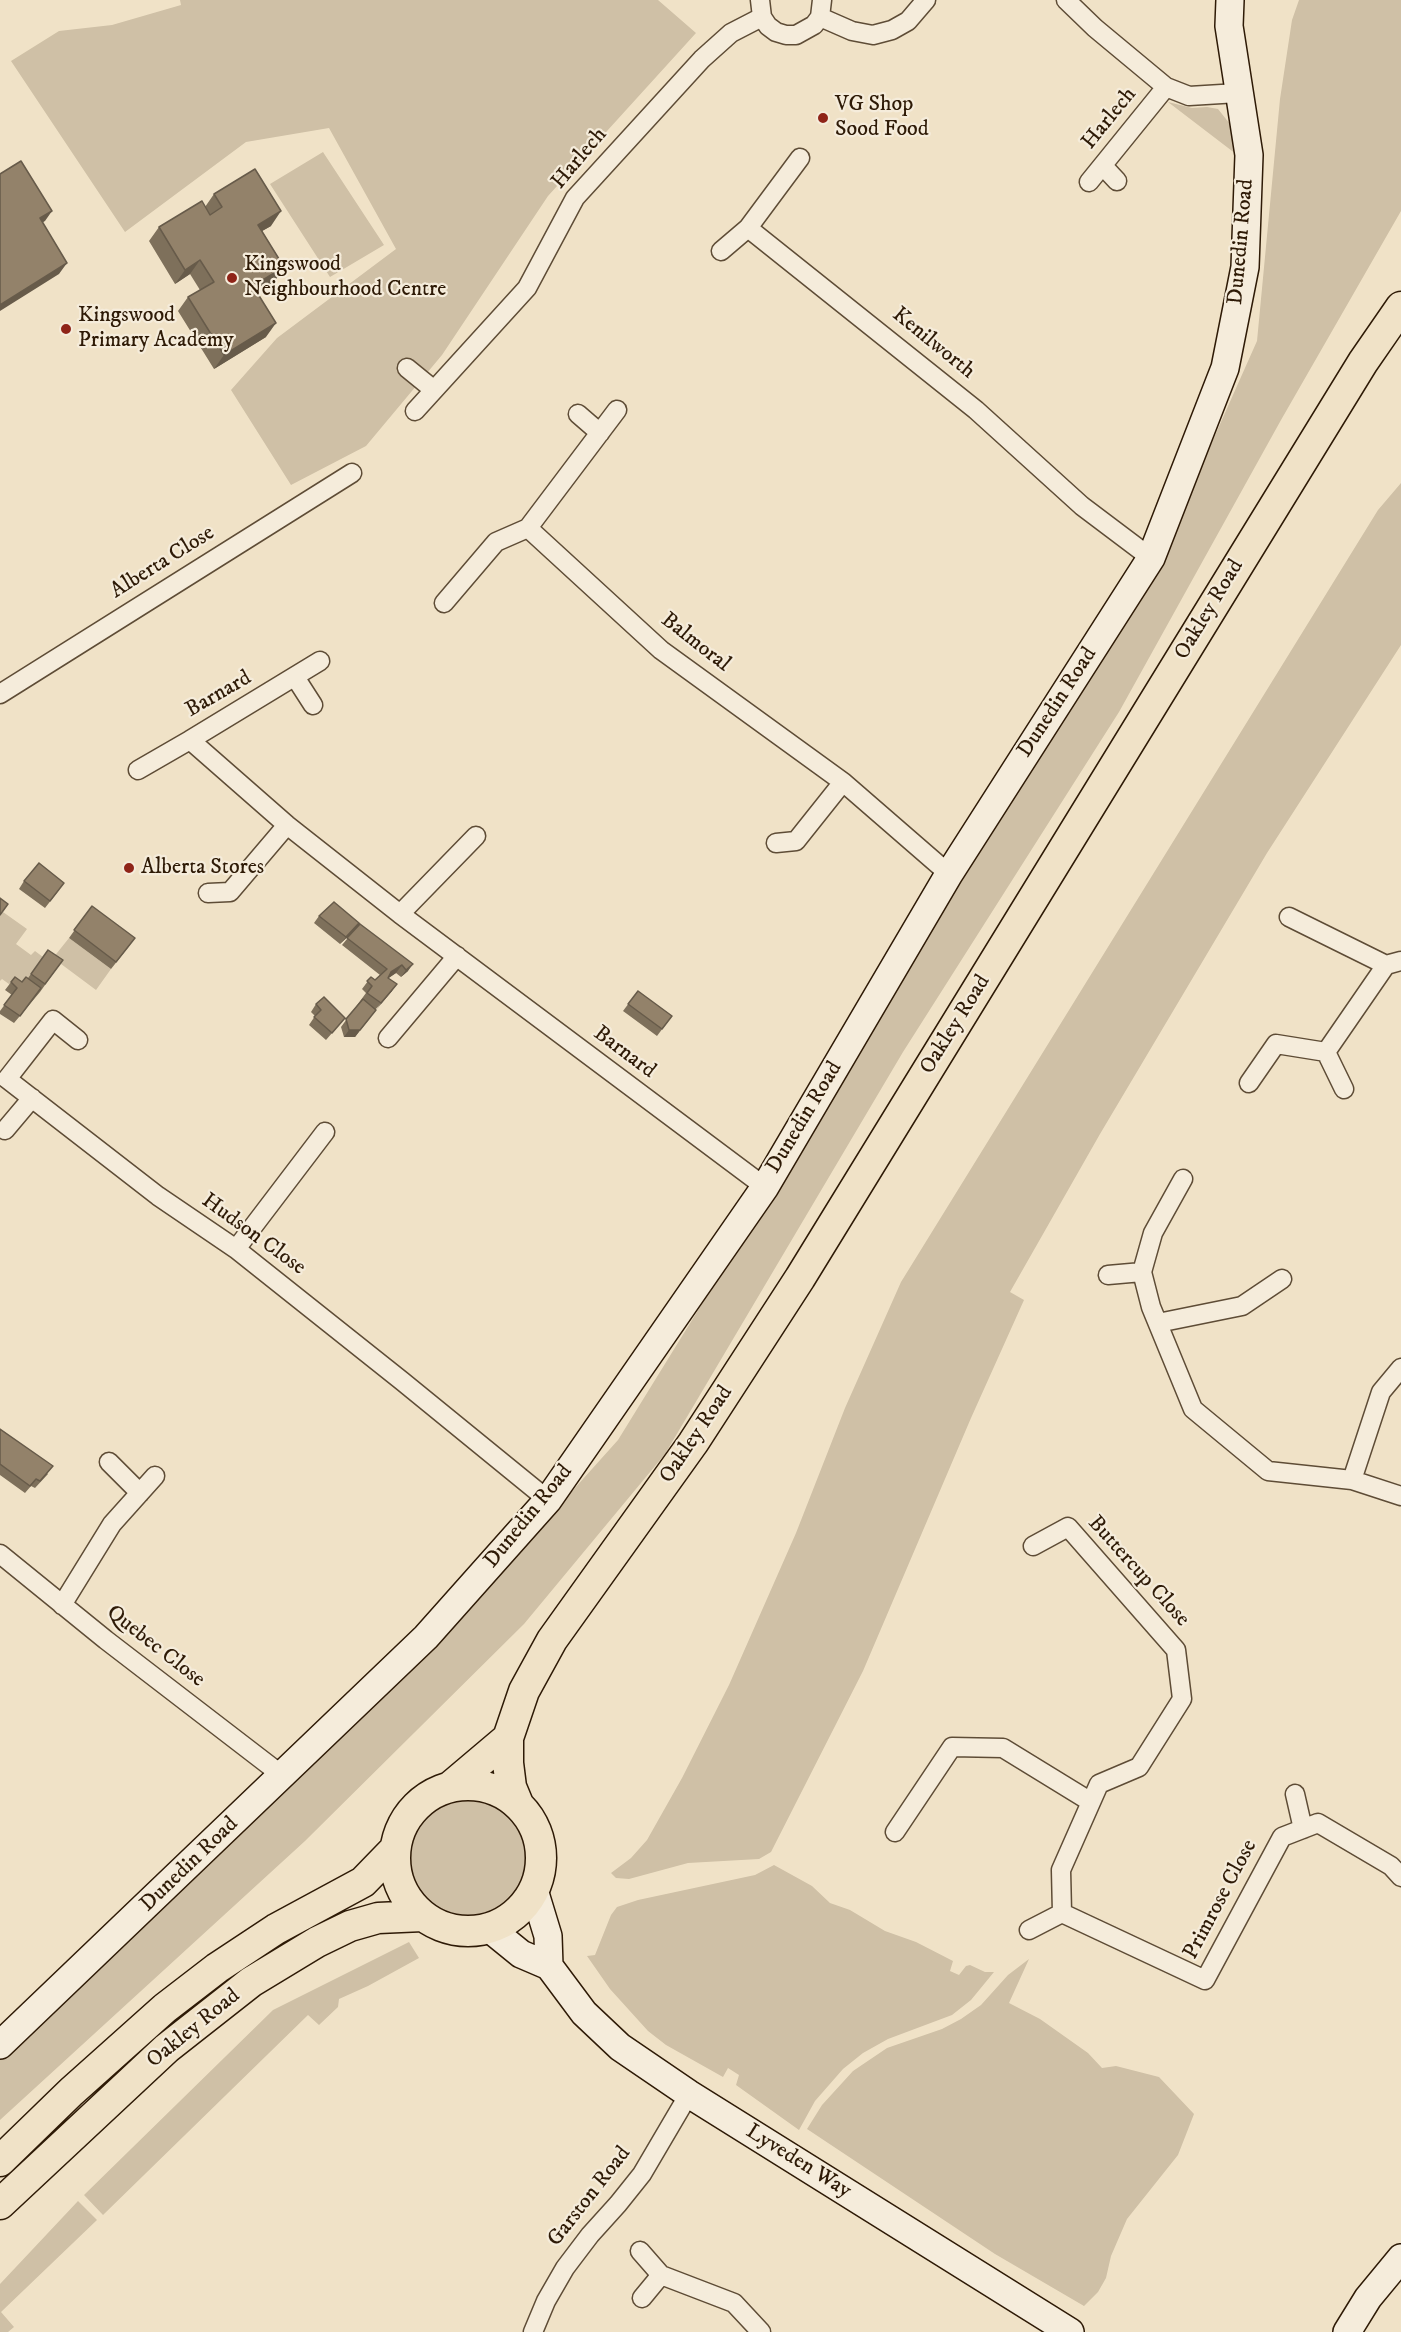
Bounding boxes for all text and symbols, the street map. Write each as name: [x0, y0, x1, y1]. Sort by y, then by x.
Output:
street label: Harlech: [1077, 83, 1143, 155]
place label: VG Shop Sood Food: [835, 92, 929, 144]
marker: VG Shop Sood Food: [816, 111, 830, 125]
street label: Harlech: [547, 123, 613, 195]
street label: Dunedin Road: [1223, 178, 1261, 306]
place label: Kingswood Neighbourhood Centre: [244, 252, 446, 304]
marker: Kingswood Neighbourhood Centre: [225, 271, 239, 285]
street label: Kenilworth: [886, 302, 980, 386]
place label: Kingswood Primary Academy: [78, 303, 234, 354]
marker: Kingswood Primary Academy: [59, 322, 73, 336]
street label: Alberta Close: [106, 521, 220, 605]
street label: Oakley Road: [1170, 555, 1250, 665]
street label: Balmoral: [655, 608, 735, 678]
street label: Dunedin Road: [1013, 643, 1103, 763]
street label: Barnard: [181, 666, 257, 724]
place label: Alberta Stores: [141, 855, 264, 881]
marker: Alberta Stores: [122, 861, 136, 875]
street label: Oakley Road: [915, 970, 997, 1080]
street label: Barnard: [588, 1021, 660, 1085]
street label: Dunedin Road: [761, 1057, 849, 1179]
street label: Hudson Close: [196, 1188, 310, 1282]
street label: Oakley Road: [655, 1381, 739, 1489]
street label: Dunedin Road: [479, 1460, 579, 1574]
street label: Buttercup Close: [1081, 1511, 1195, 1633]
street label: Quebec Close: [100, 1600, 210, 1694]
street label: Dunedin Road: [136, 1812, 244, 1918]
street label: Primrose Close: [1178, 1836, 1264, 1964]
street label: Oakley Road: [142, 1983, 246, 2075]
street label: Lyveden Way: [740, 2119, 856, 2205]
street label: Garston Road: [543, 2142, 637, 2252]

